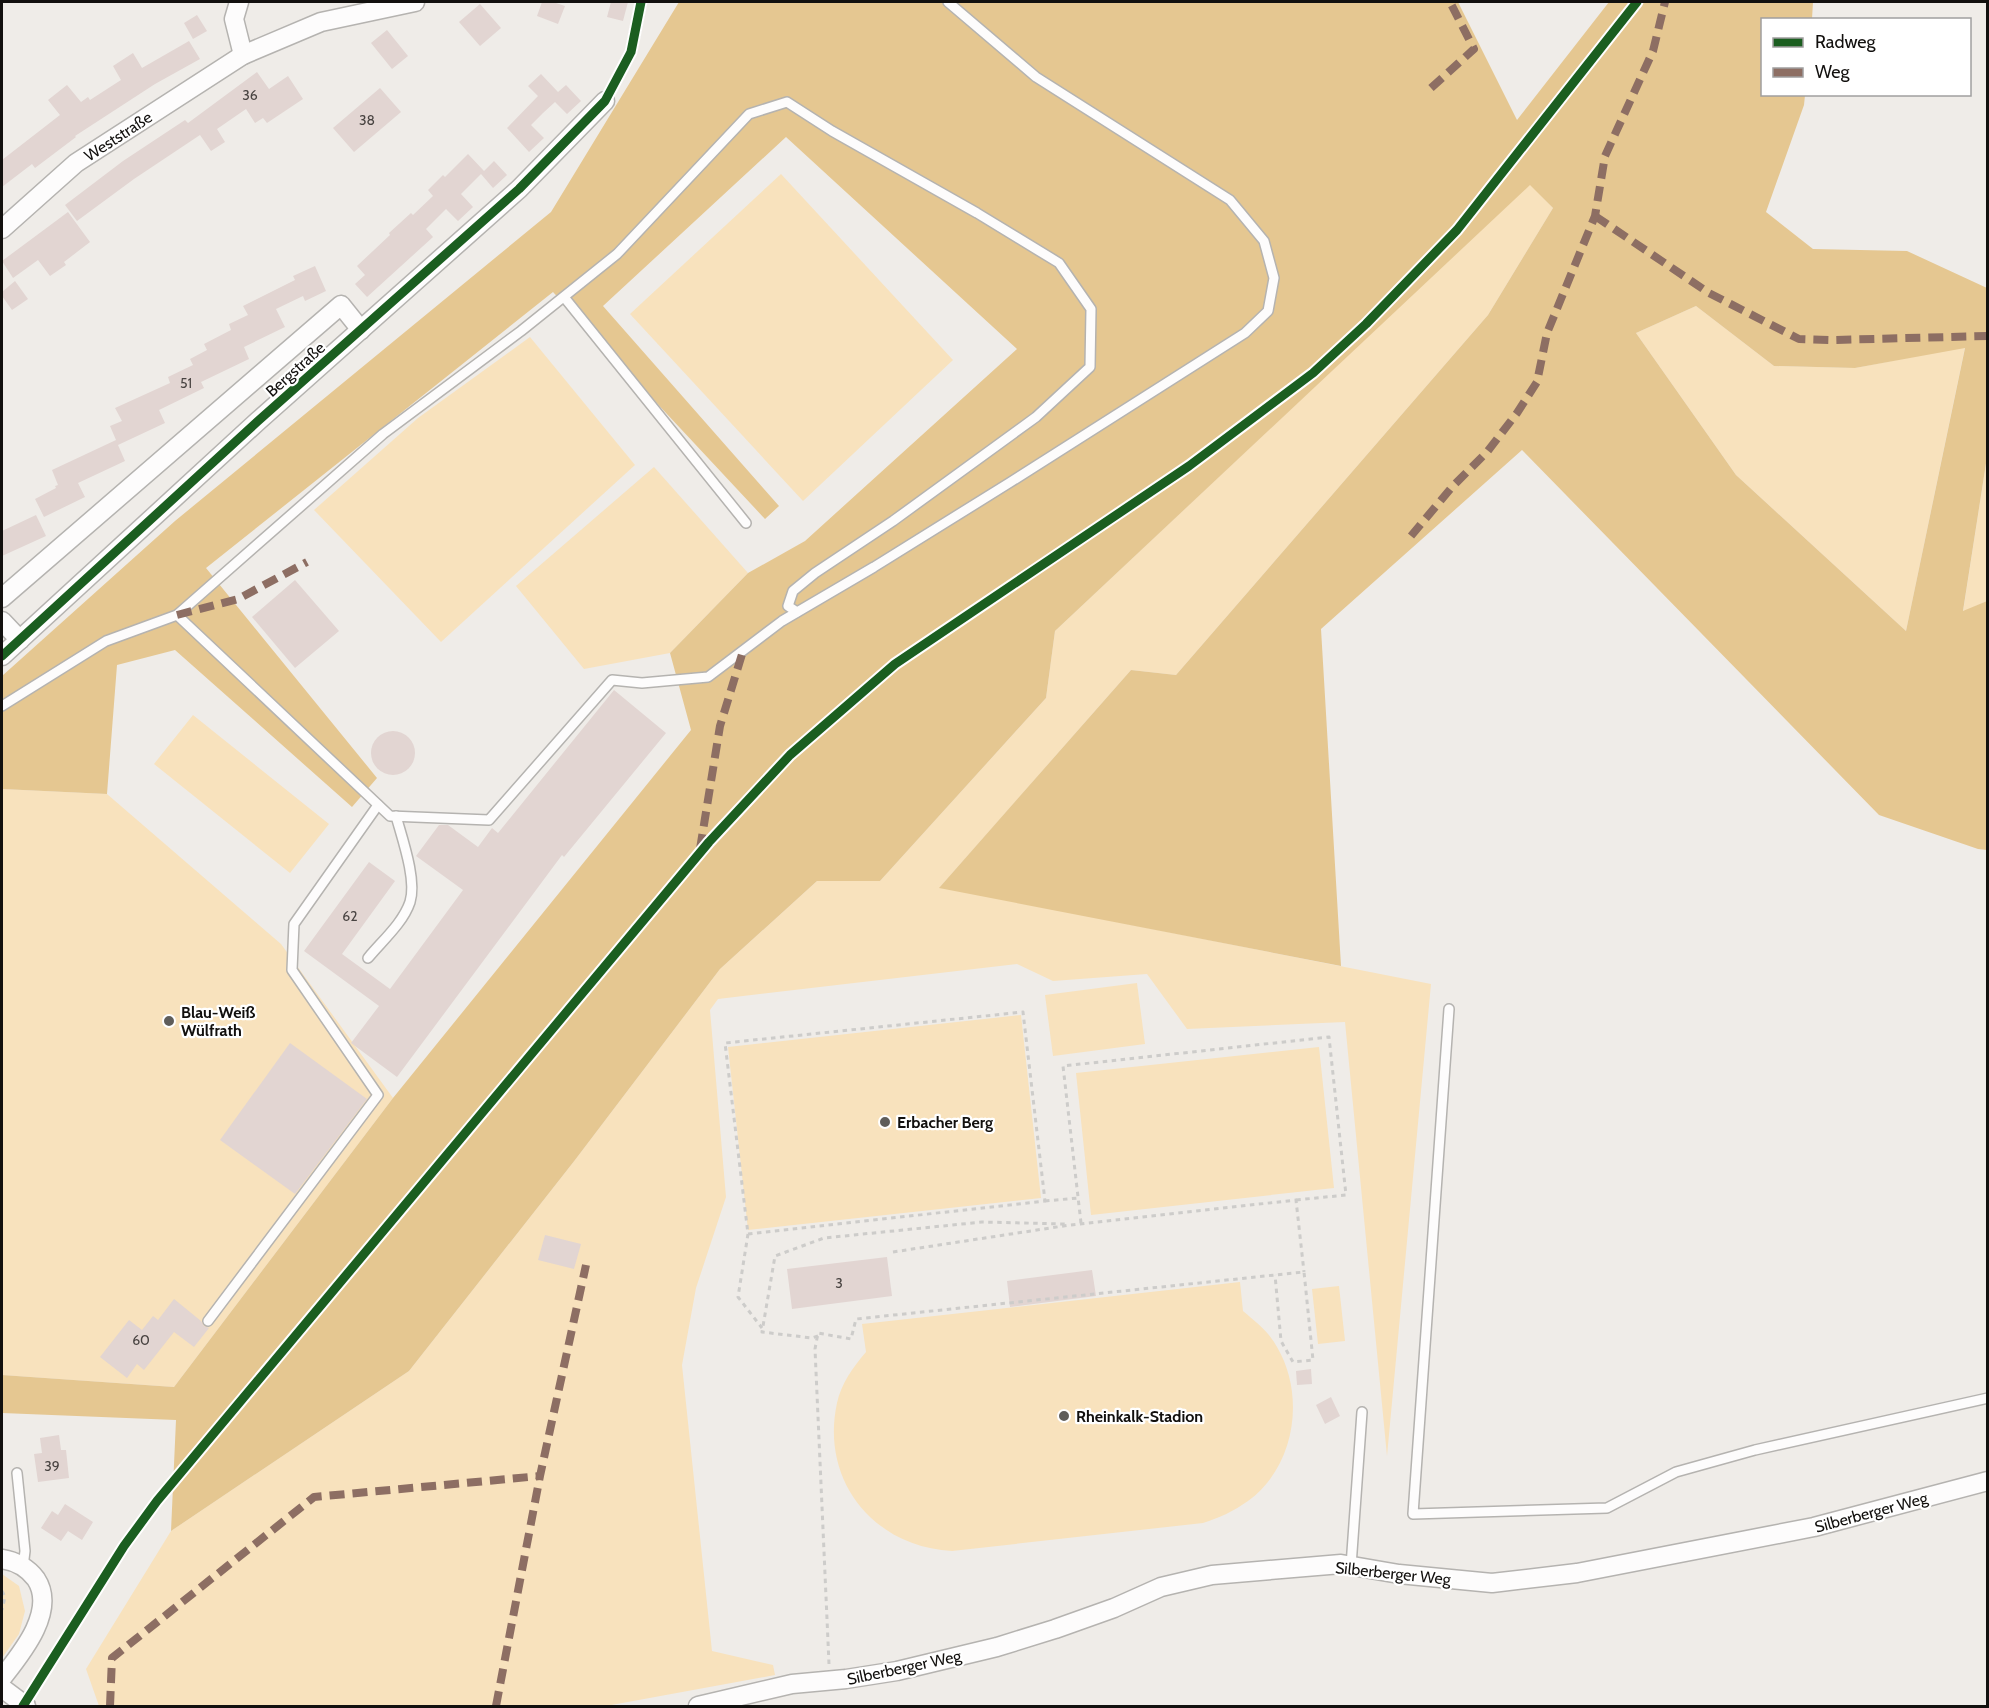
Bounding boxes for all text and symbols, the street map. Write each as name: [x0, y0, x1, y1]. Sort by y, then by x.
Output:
legend: [1761, 18, 1971, 96]
text: Radweg: [1815, 31, 1877, 53]
text: Weg: [1815, 61, 1851, 83]
house number: 36: [242, 86, 258, 104]
street label: Weststraße: [81, 108, 156, 165]
house number: 38: [359, 111, 375, 129]
street label: Bergstraße: [262, 338, 329, 401]
house number: 51: [180, 374, 192, 392]
house number: 62: [342, 907, 358, 925]
place label: Blau-Weiß Wülfrath: [181, 1003, 255, 1040]
marker: Blau-Weiß Wülfrath: [162, 1014, 176, 1028]
place label: Erbacher Berg: [897, 1113, 993, 1132]
marker: Erbacher Berg: [878, 1115, 892, 1129]
house number: 3: [835, 1274, 843, 1292]
house number: 60: [132, 1331, 150, 1349]
place label: Rheinkalk-Stadion: [1076, 1407, 1203, 1426]
marker: Rheinkalk-Stadion: [1057, 1409, 1071, 1423]
house number: 39: [44, 1457, 60, 1475]
street label: Silberberger Weg: [1813, 1488, 1931, 1537]
street label: Silberberger Weg: [1334, 1558, 1453, 1589]
street label: Silberberger Weg: [845, 1646, 964, 1689]

